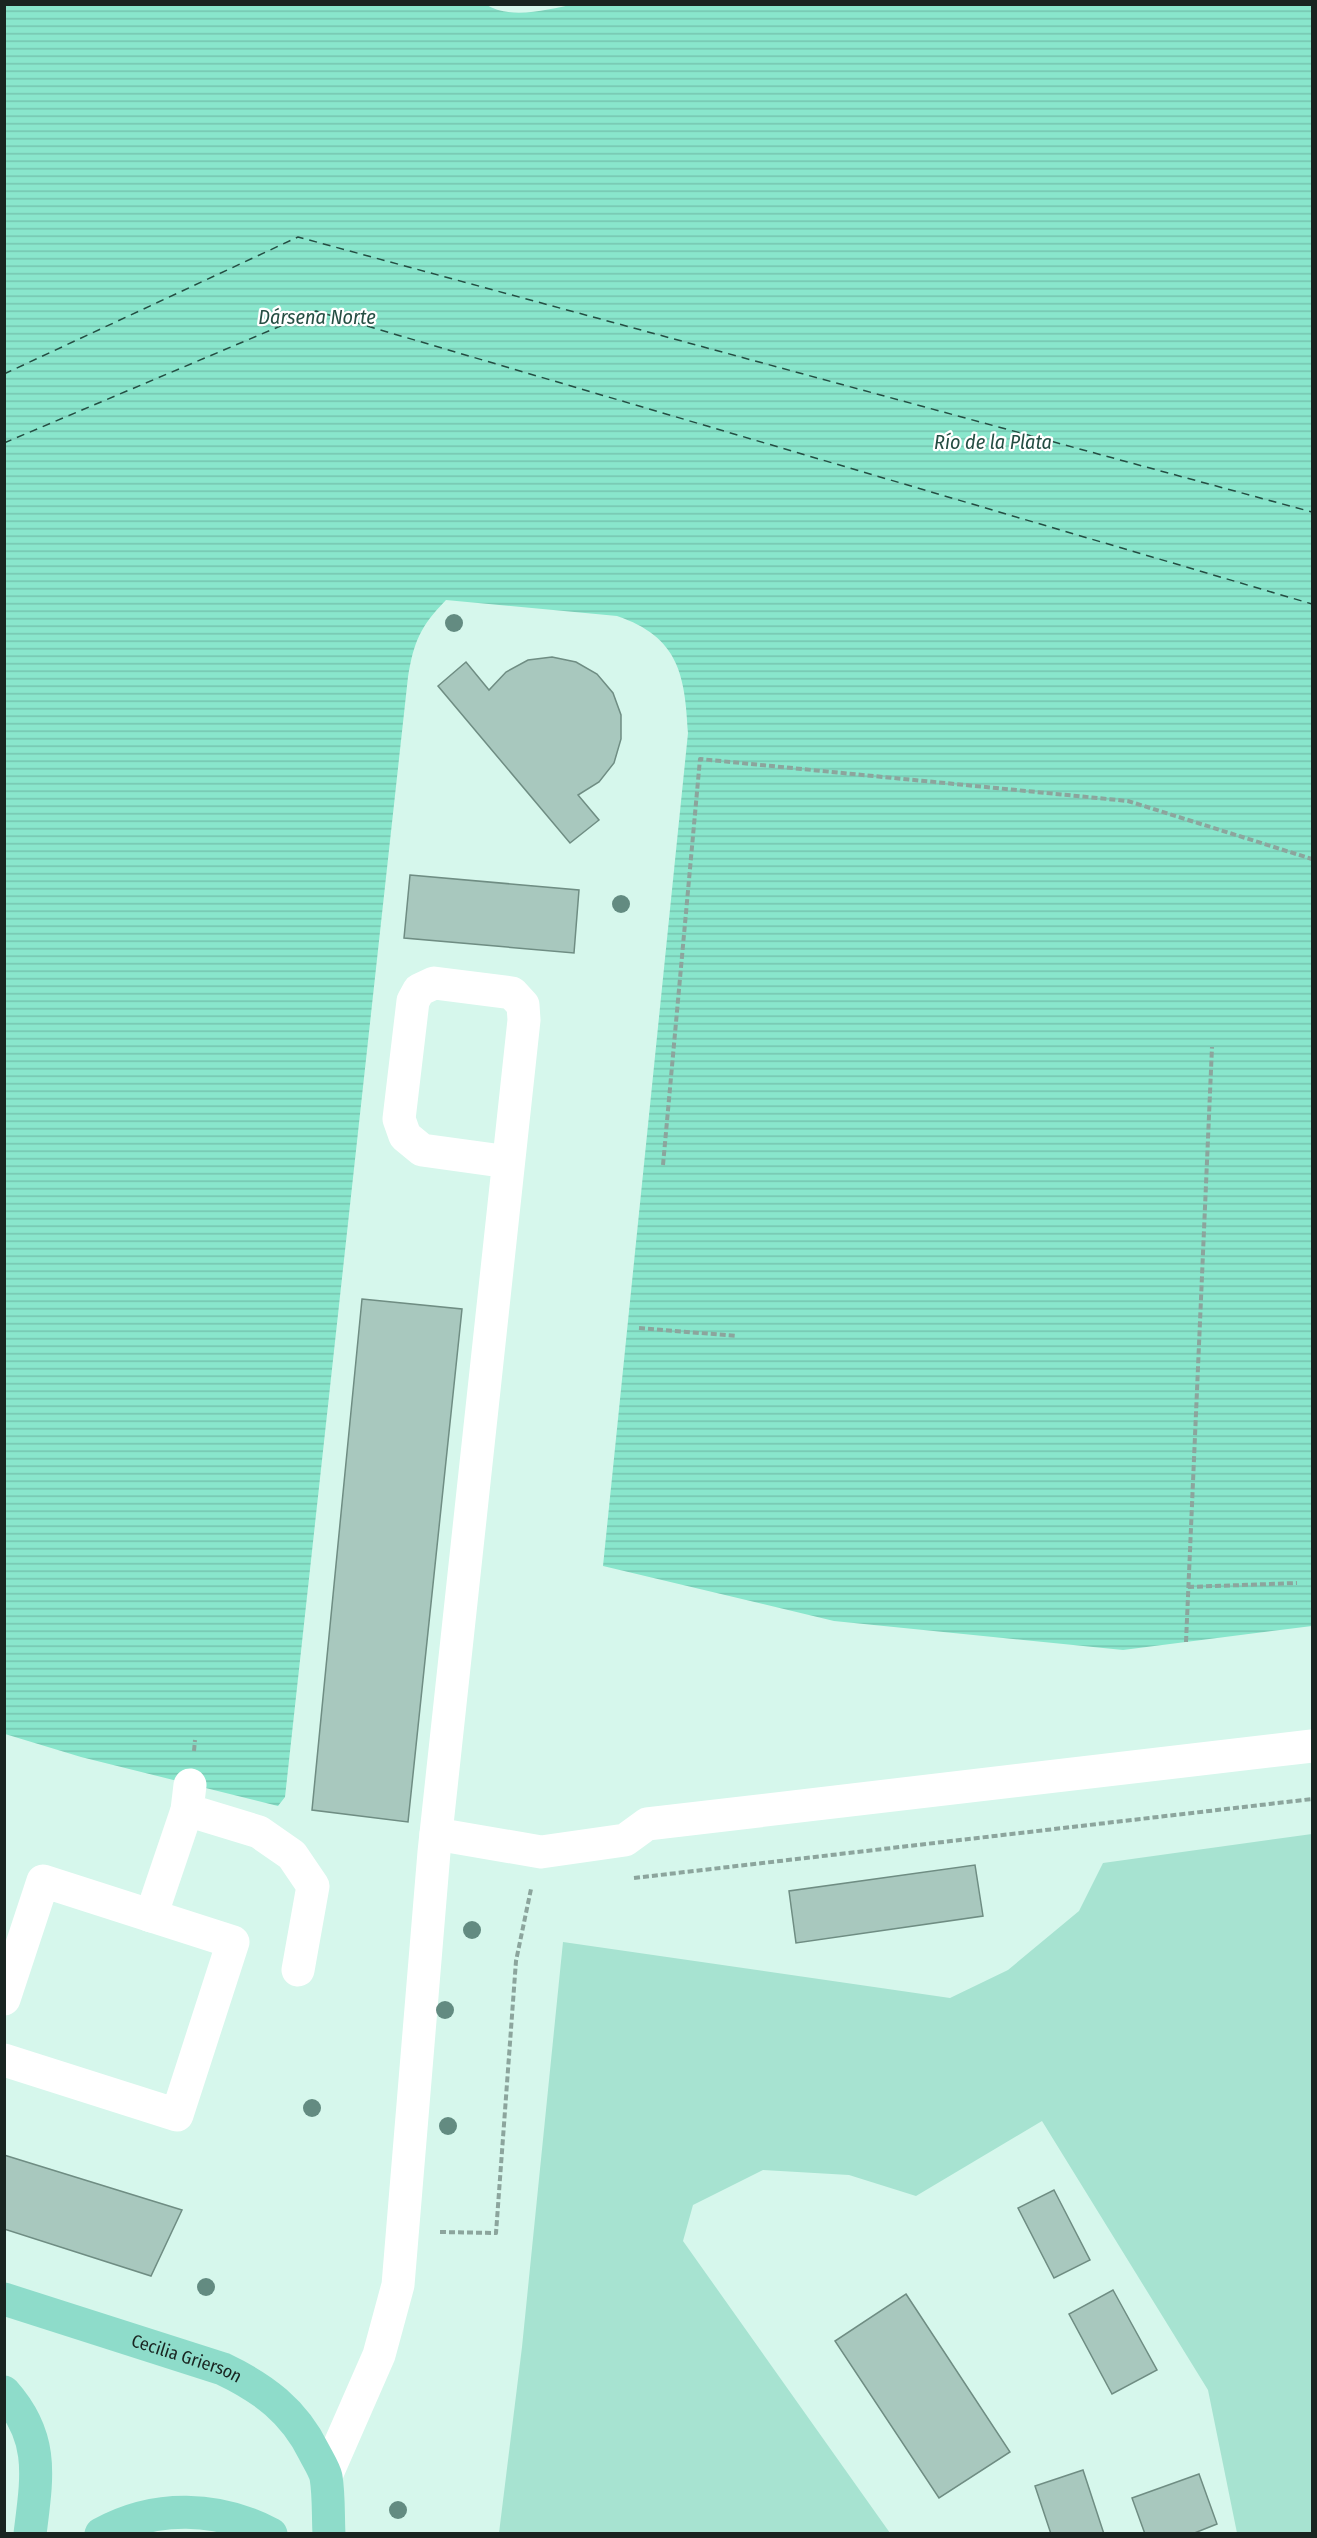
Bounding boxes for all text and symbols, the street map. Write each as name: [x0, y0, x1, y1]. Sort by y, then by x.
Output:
water label: Dársena Norte: [258, 305, 376, 329]
water label: Río de la Plata: [934, 430, 1052, 454]
street label: Cecilia Grierson: [129, 2329, 246, 2388]

